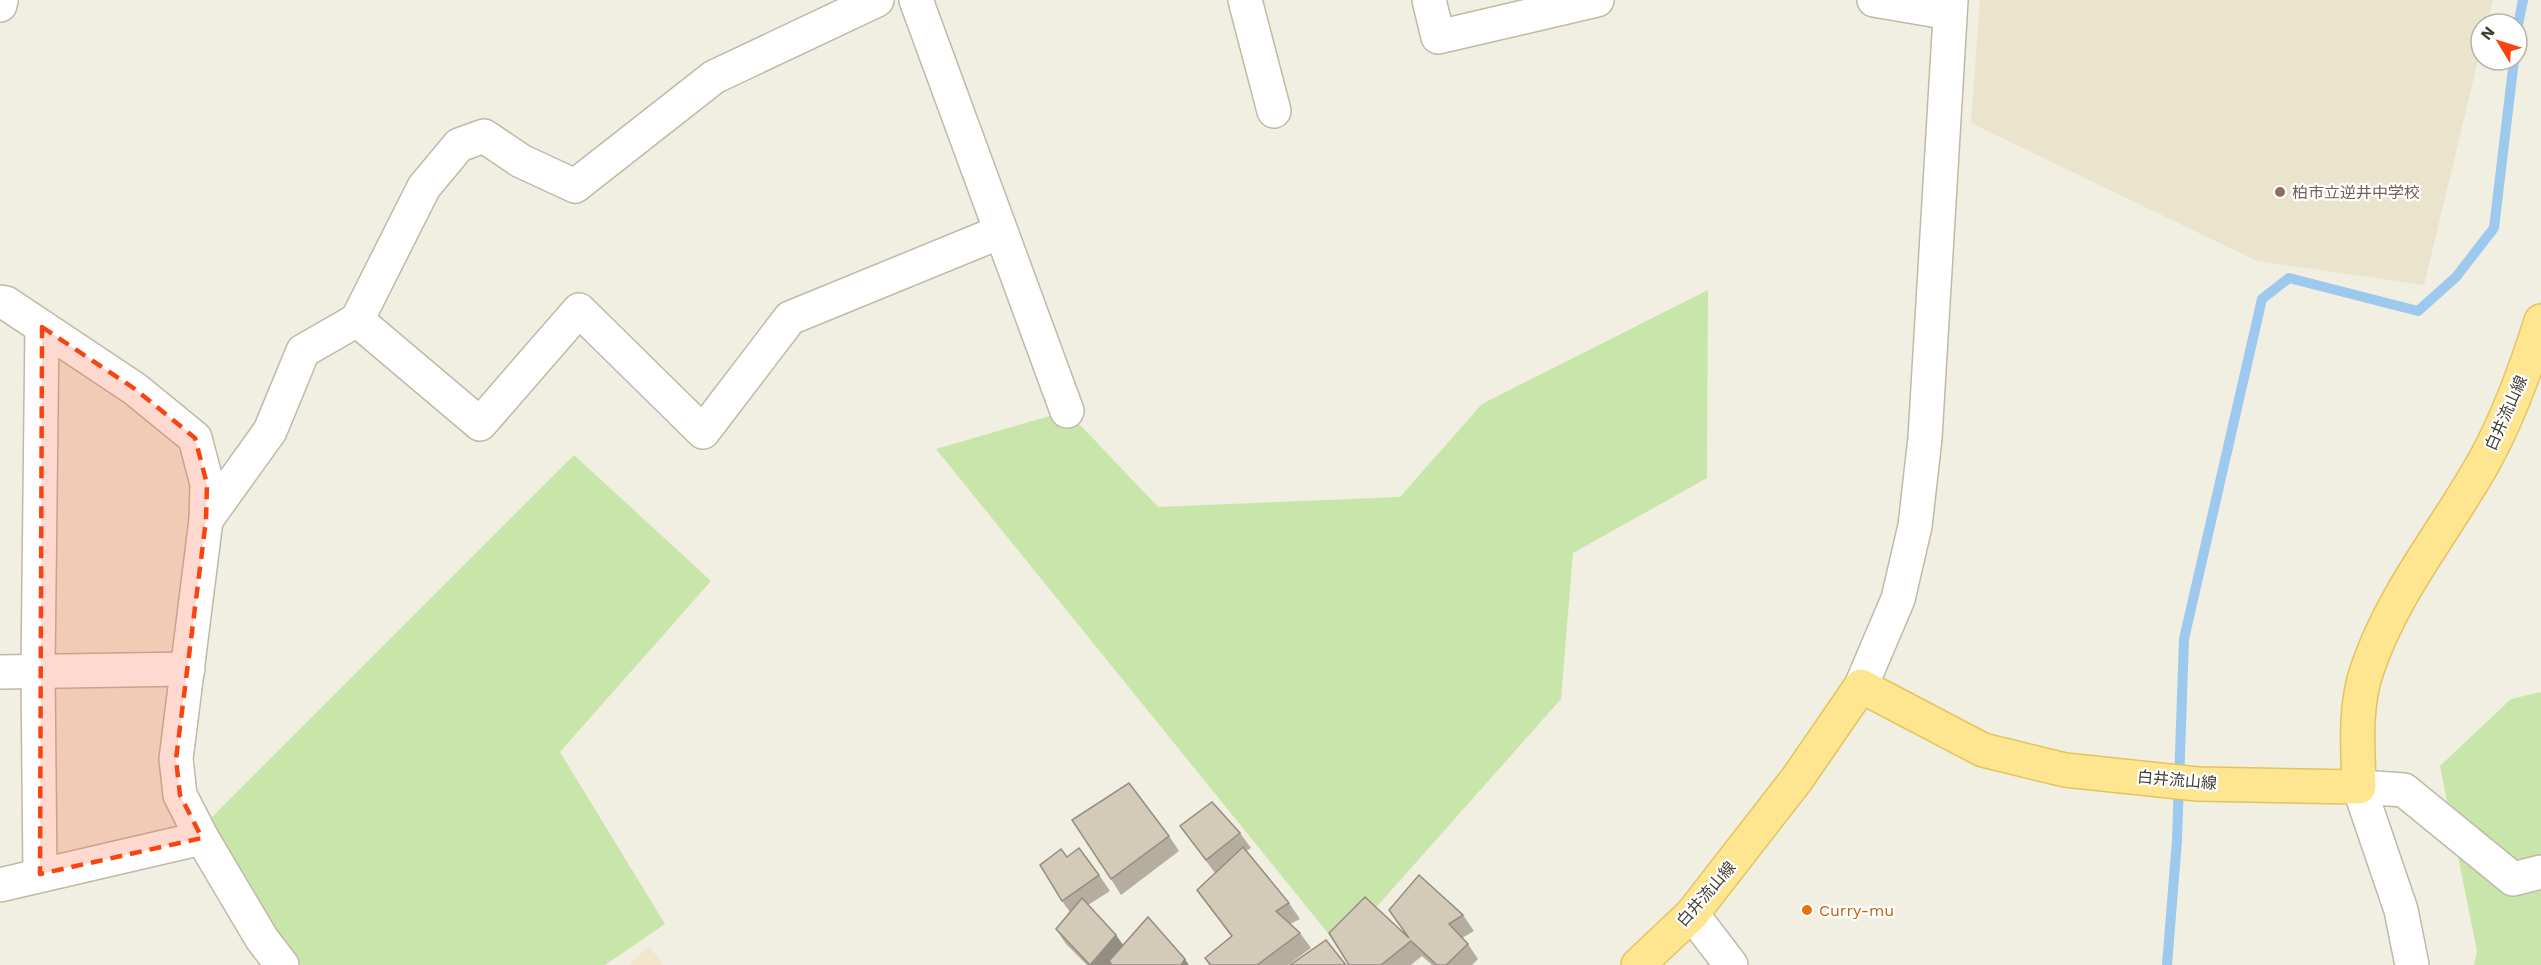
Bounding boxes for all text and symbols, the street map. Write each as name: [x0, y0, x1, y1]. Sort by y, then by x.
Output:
north arrow: [2469, 12, 2529, 72]
text: N: [2476, 23, 2499, 44]
place label: 柏市立逆井中学校: [2292, 183, 2420, 202]
marker: 柏市立逆井中学校: [2273, 185, 2287, 199]
street label: 白井流山線: [2481, 373, 2531, 453]
street label: 白井流山線: [2136, 767, 2218, 793]
street label: 白井流山線: [1673, 858, 1739, 930]
place label: Curry-mu: [1819, 901, 1894, 920]
marker: Curry-mu: [1800, 903, 1814, 917]

